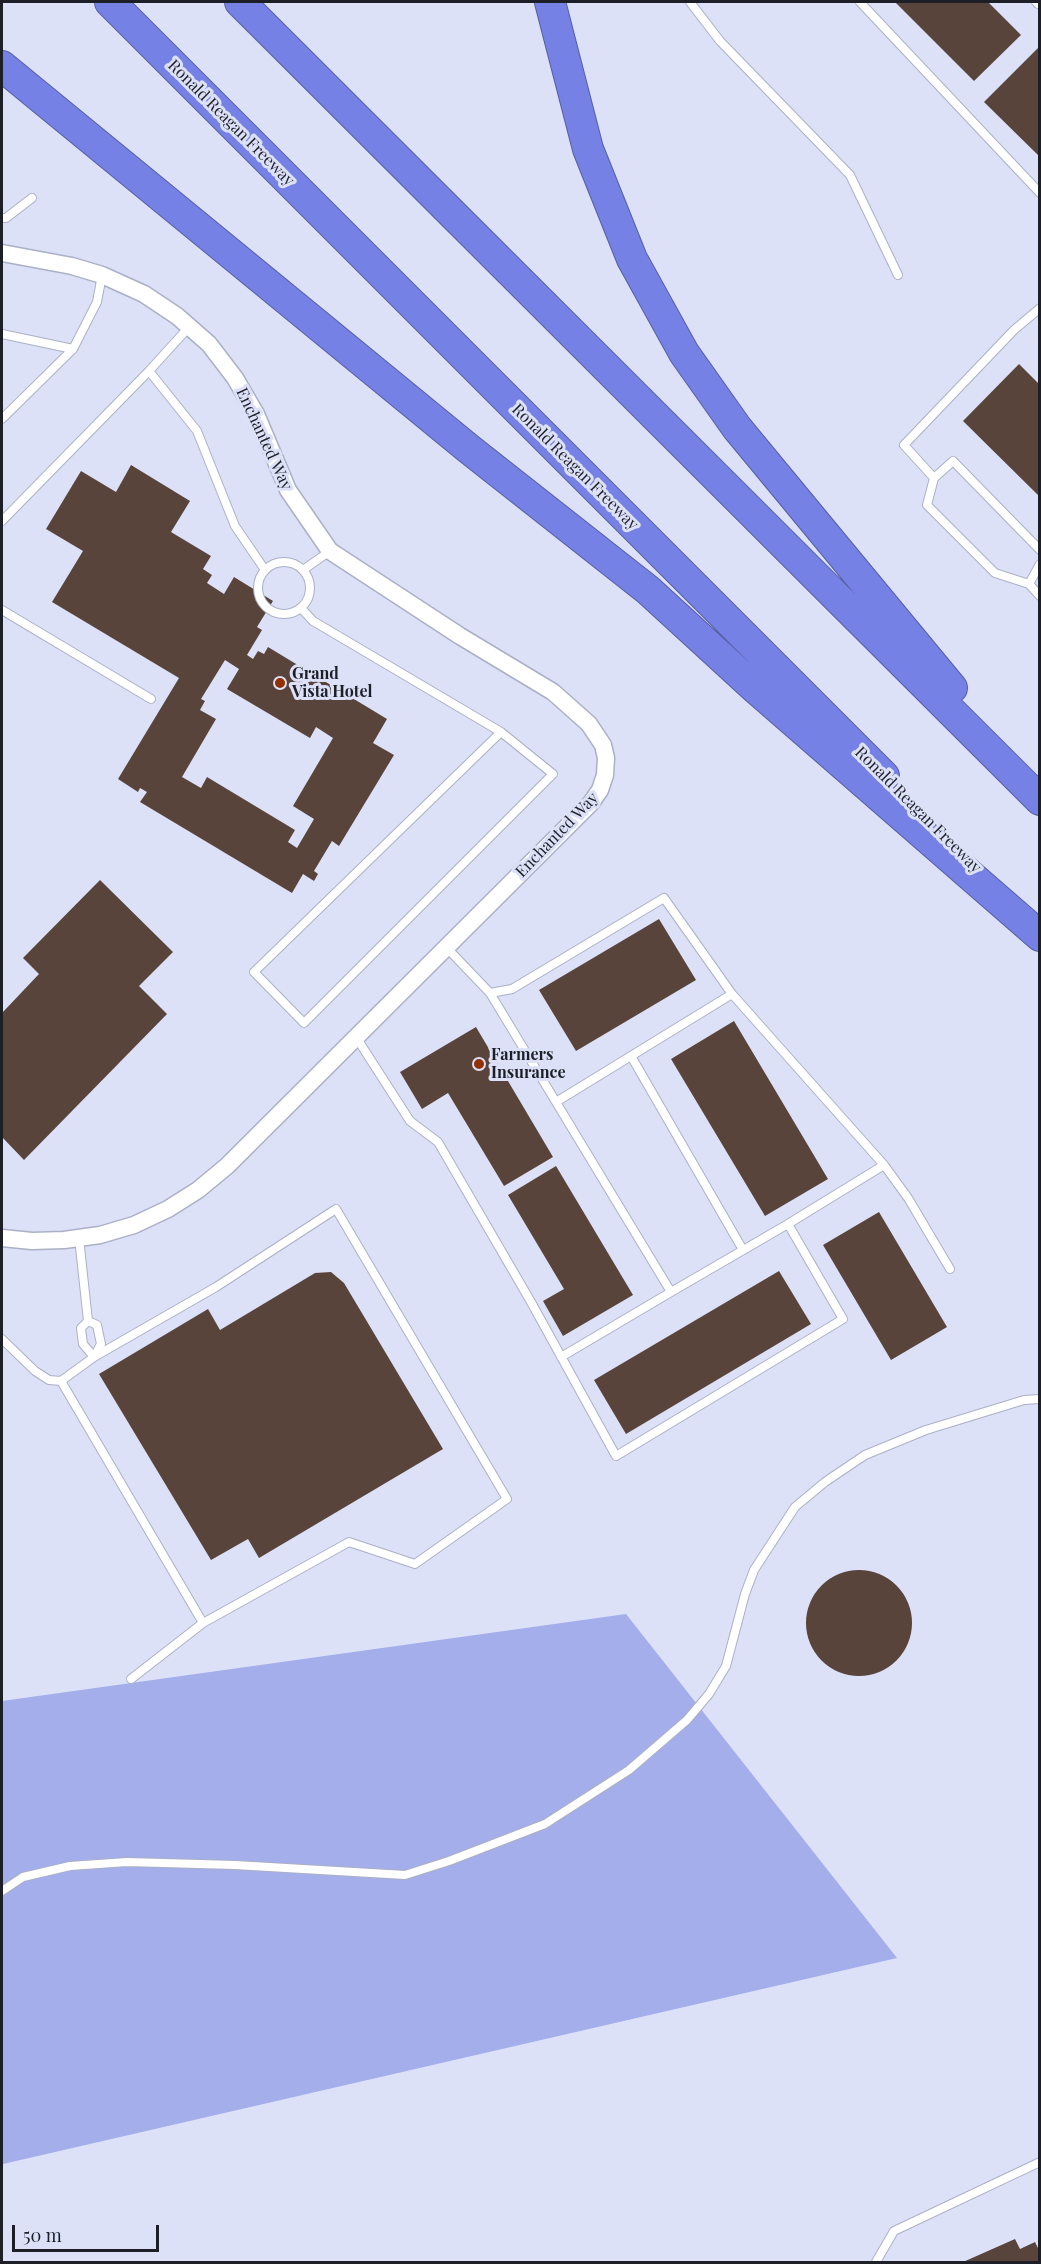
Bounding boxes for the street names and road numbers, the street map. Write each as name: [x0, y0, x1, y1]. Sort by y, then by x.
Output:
street label: Ronald Reagan Freeway: [164, 56, 298, 190]
street label: Enchanted Way: [232, 385, 296, 493]
street label: Ronald Reagan Freeway: [508, 400, 642, 534]
street label: Ronald Reagan Freeway: [851, 743, 985, 877]
street label: Enchanted Way: [512, 789, 602, 881]

